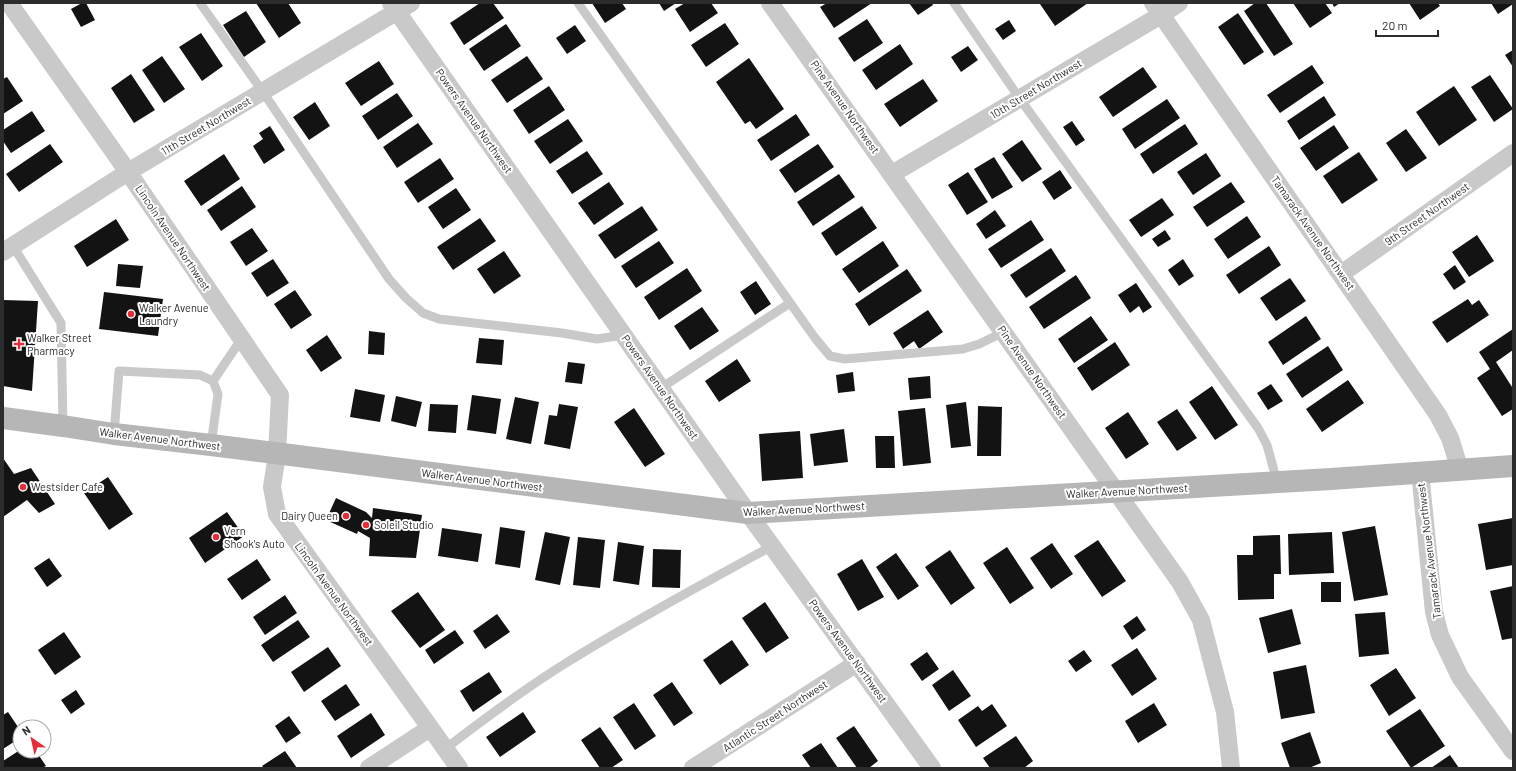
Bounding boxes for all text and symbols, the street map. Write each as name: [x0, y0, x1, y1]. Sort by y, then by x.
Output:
scale bar: [1376, 12, 1438, 38]
text: 20 m: [1382, 18, 1408, 32]
street label: 10th Street Northwest: [988, 56, 1084, 121]
street label: Pine Avenue Northwest: [808, 58, 882, 156]
street label: Powers Avenue Northwest: [433, 66, 515, 175]
street label: 11th Street Northwest: [159, 94, 253, 157]
street label: Tamarack Avenue Northwest: [1269, 173, 1358, 292]
street label: 9th Street Northwest: [1382, 179, 1472, 248]
street label: Lincoln Avenue Northwest: [133, 182, 214, 293]
place label: Walker Avenue Laundry: [139, 301, 209, 327]
marker: Walker Avenue Laundry: [126, 309, 136, 319]
street label: Pine Avenue Northwest: [995, 323, 1069, 421]
place label: Walker Street Pharmacy: [27, 331, 92, 357]
street label: Powers Avenue Northwest: [619, 332, 701, 441]
marker: Walker Street Pharmacy: [14, 339, 24, 349]
street label: Walker Avenue Northwest: [99, 425, 221, 452]
street label: Walker Avenue Northwest: [421, 466, 543, 493]
place label: Westsider Cafe: [31, 480, 103, 493]
street label: Walker Avenue Northwest: [1066, 481, 1188, 500]
marker: Westsider Cafe: [18, 482, 28, 492]
street label: Tamarack Avenue Northwest: [1414, 482, 1443, 620]
street label: Walker Avenue Northwest: [743, 499, 865, 518]
place label: Dairy Queen: [281, 509, 338, 522]
marker: Dairy Queen: [341, 511, 351, 521]
place label: Soleil Studio: [374, 518, 433, 531]
marker: Soleil Studio: [361, 520, 371, 530]
place label: Vern Shook's Auto: [224, 524, 285, 550]
marker: Vern Shook's Auto: [211, 532, 221, 542]
street label: Lincoln Avenue Northwest: [293, 539, 376, 648]
street label: Powers Avenue Northwest: [807, 597, 890, 705]
street label: Atlantic Street Northwest: [720, 677, 829, 754]
north arrow: [12, 719, 52, 759]
text: N: [19, 723, 33, 738]

